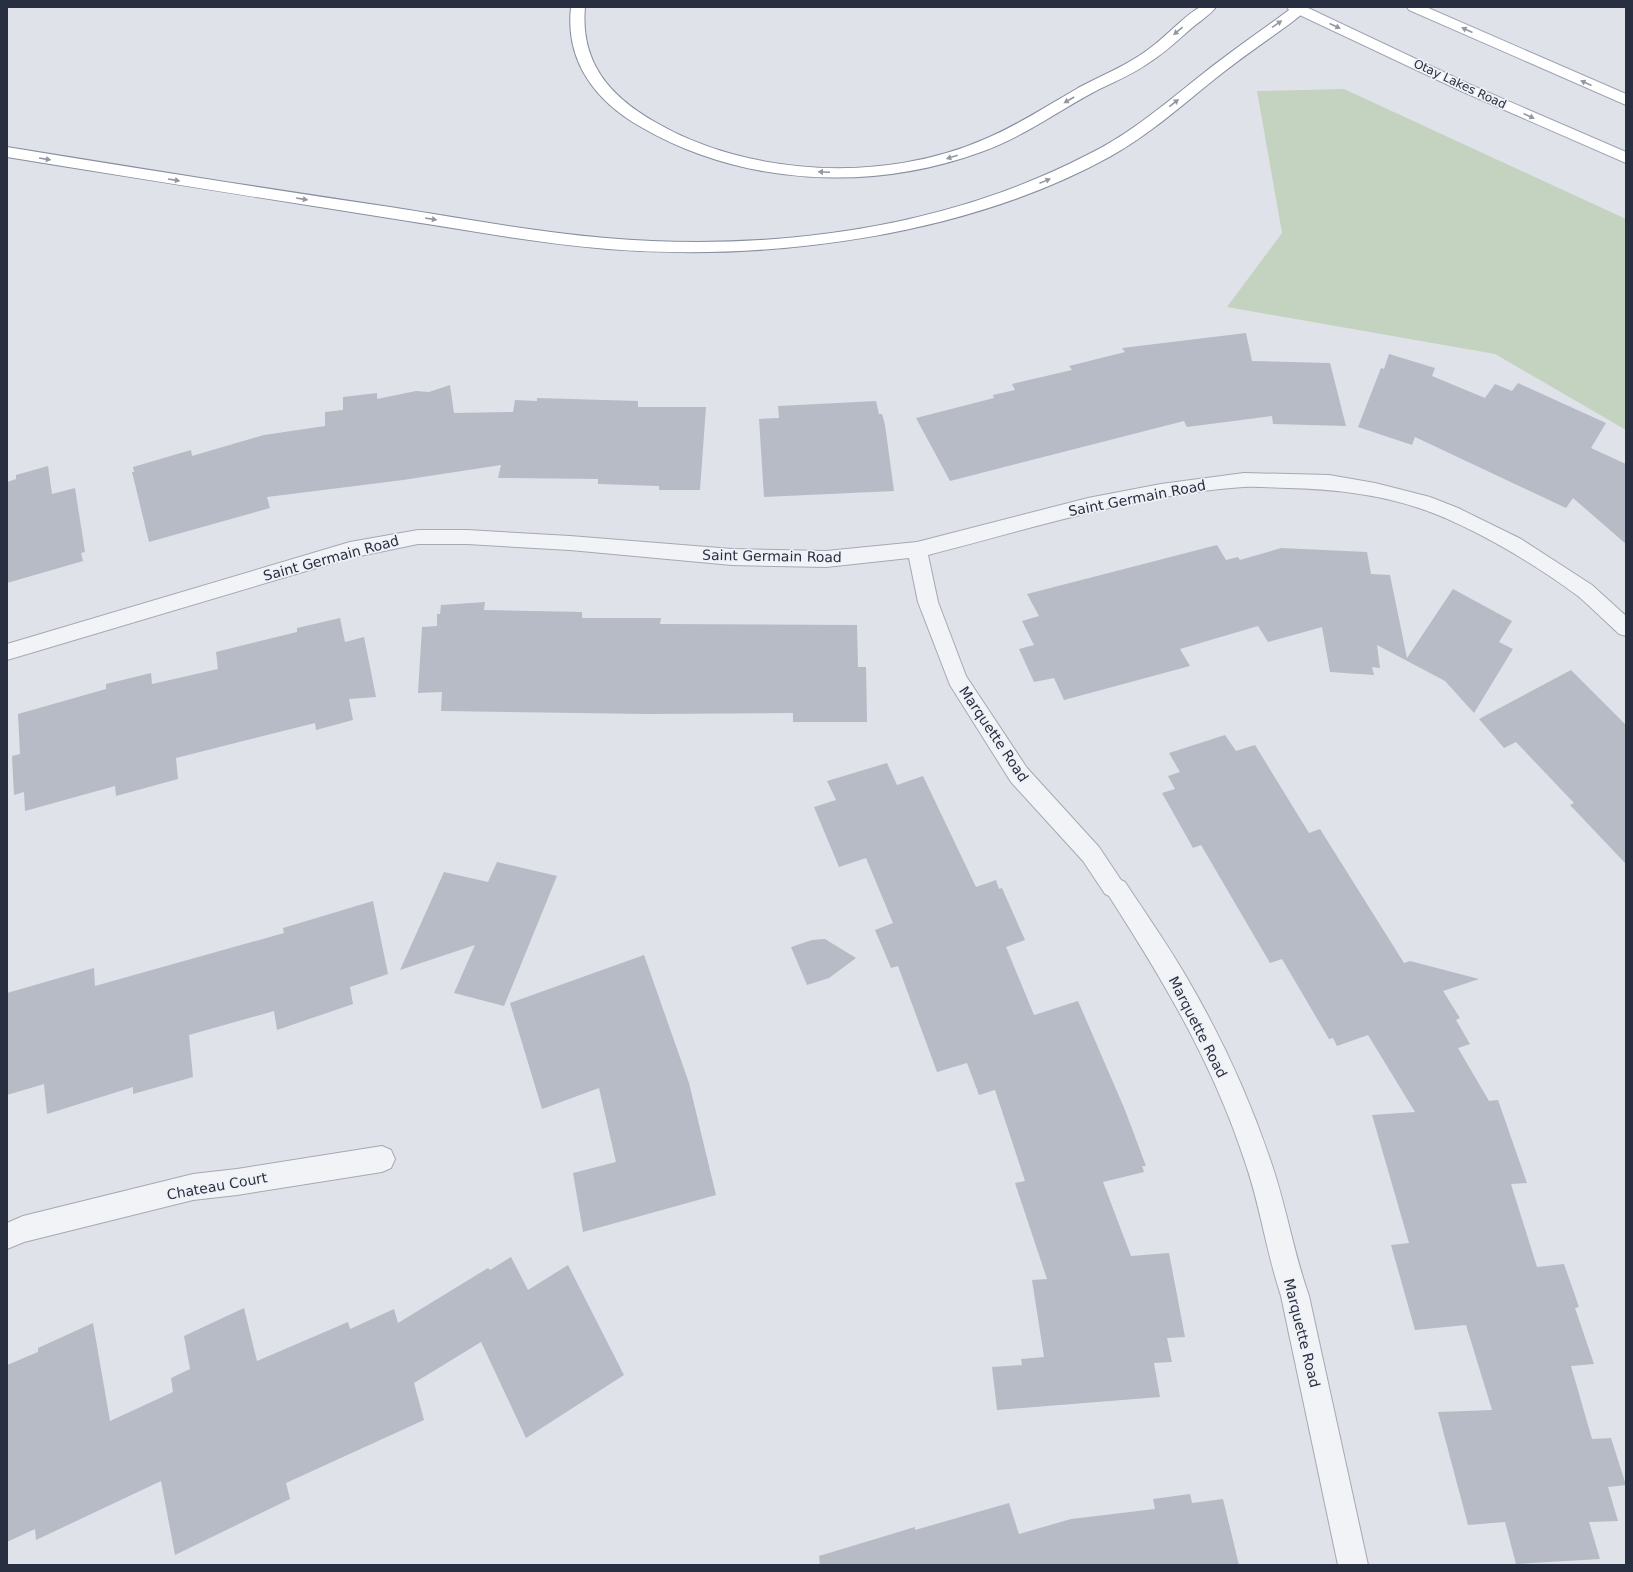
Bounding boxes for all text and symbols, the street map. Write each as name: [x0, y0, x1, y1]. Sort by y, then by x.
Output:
one-way arrow: [1272, 20, 1283, 28]
one-way arrow: [1329, 23, 1340, 29]
one-way arrow: [1173, 27, 1184, 36]
one-way arrow: [1460, 27, 1472, 33]
street label: Otay Lakes Road: [1411, 56, 1509, 112]
one-way arrow: [1579, 79, 1591, 85]
one-way arrow: [1063, 97, 1075, 104]
one-way arrow: [1169, 99, 1180, 108]
one-way arrow: [1523, 113, 1535, 119]
one-way arrow: [946, 154, 958, 160]
one-way arrow: [39, 156, 52, 162]
one-way arrow: [818, 168, 830, 175]
one-way arrow: [168, 177, 180, 183]
one-way arrow: [1039, 178, 1051, 184]
one-way arrow: [296, 196, 308, 202]
one-way arrow: [425, 216, 437, 222]
street label: Saint Germain Road: [1067, 477, 1207, 519]
street label: Saint Germain Road: [261, 532, 401, 584]
street label: Saint Germain Road: [702, 547, 842, 565]
street label: Marquette Road: [956, 683, 1032, 785]
street label: Marquette Road: [1166, 974, 1230, 1080]
street label: Chateau Court: [166, 1169, 269, 1203]
street label: Marquette Road: [1281, 1277, 1323, 1389]

